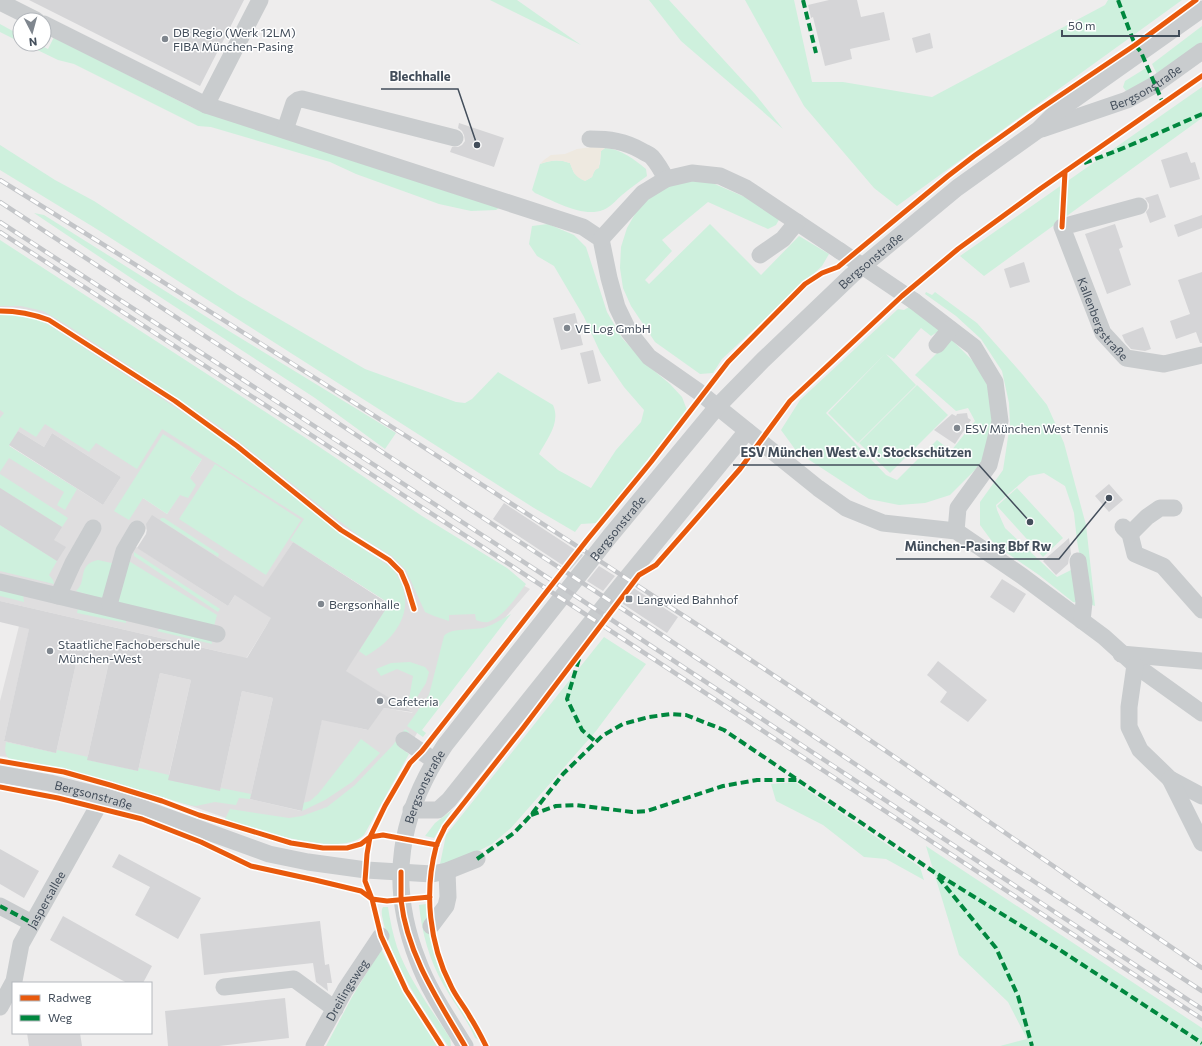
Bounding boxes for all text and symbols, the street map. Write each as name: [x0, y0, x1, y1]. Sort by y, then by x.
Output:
north arrow: [12, 12, 52, 52]
scale bar: [1062, 12, 1179, 38]
text: 50 m: [1068, 18, 1096, 32]
place label: DB Regio (Werk 12LM) FIBA München-Pasing: [173, 25, 296, 53]
marker: DB Regio (Werk 12LM) FIBA München-Pasing: [160, 34, 170, 44]
text: N: [28, 36, 38, 49]
street label: Bergsonstraße: [1108, 61, 1184, 112]
callout: Blechhalle: [381, 64, 458, 89]
text: Blechhalle: [389, 68, 451, 84]
street label: Bergsonstraße: [835, 229, 905, 291]
street label: Kallenbergstraße: [1075, 275, 1131, 363]
place label: VE Log GmbH: [575, 321, 651, 335]
marker: VE Log GmbH: [562, 323, 572, 333]
place label: ESV München West Tennis: [965, 421, 1109, 435]
marker: ESV München West Tennis: [952, 423, 962, 433]
callout: ESV München West e.V. Stockschützen: [733, 440, 979, 465]
text: ESV München West e.V. Stockschützen: [741, 444, 971, 460]
street label: Bergsonstraße: [586, 492, 648, 563]
callout: München-Pasing Bbf Rw: [896, 534, 1059, 559]
text: München-Pasing Bbf Rw: [905, 538, 1052, 554]
place label: Langwied Bahnhof: [637, 592, 739, 606]
marker: Langwied Bahnhof: [624, 594, 634, 604]
place label: Bergsonhalle: [329, 597, 399, 611]
marker: Bergsonhalle: [316, 599, 326, 609]
place label: Staatliche Fachoberschule München-West: [58, 637, 200, 665]
marker: Staatliche Fachoberschule München-West: [45, 646, 55, 656]
place label: Cafeteria: [388, 694, 439, 708]
marker: Cafeteria: [375, 696, 385, 706]
street label: Bergsonstraße: [401, 747, 447, 825]
street label: Bergsonstraße: [53, 777, 134, 812]
street label: Jaspersallee: [24, 868, 67, 931]
street label: Dreilingsweg: [322, 956, 371, 1023]
legend: [12, 982, 152, 1034]
text: Radweg: [48, 990, 92, 1004]
text: Weg: [48, 1010, 73, 1024]

